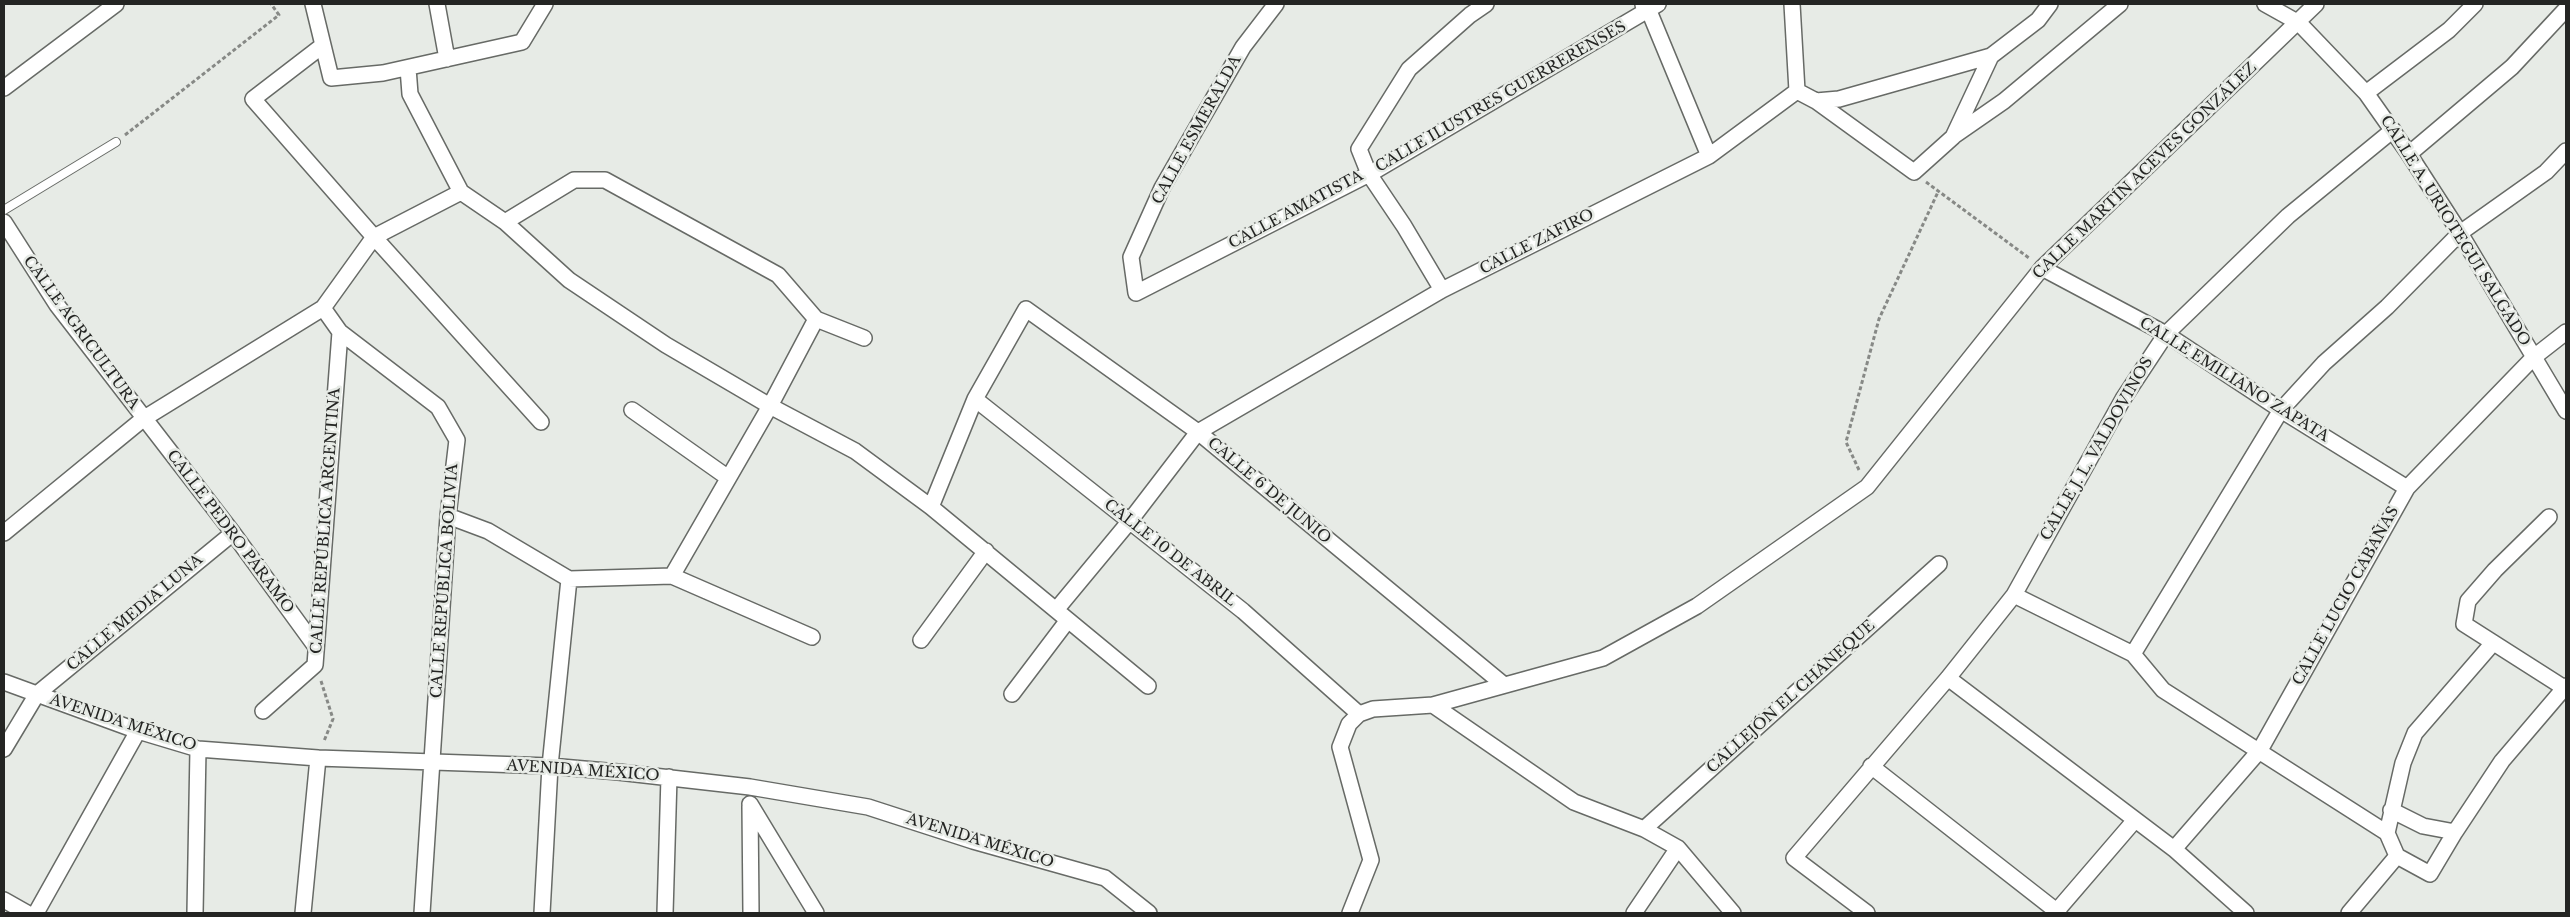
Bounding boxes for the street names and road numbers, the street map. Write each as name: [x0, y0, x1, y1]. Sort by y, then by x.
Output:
street label: CALLE ILUSTRES GUERRERENSES: [1373, 18, 1629, 176]
street label: CALLE ESMERALDA: [1149, 53, 1245, 207]
street label: CALLE MARTÍN ACEVES GONZÁLEZ: [2029, 59, 2261, 283]
street label: CALLE A. URIOTEGUI SALGADO: [2376, 112, 2534, 350]
street label: CALLE AMATISTA: [1226, 167, 1366, 253]
street label: CALLE ZAFIRO: [1477, 205, 1597, 279]
street label: CALLE AGRICULTURA: [19, 253, 143, 413]
street label: CALLE EMILIANO ZAPATA: [2136, 314, 2332, 446]
street label: CALLE J. L. VALDOVINOS: [2037, 354, 2157, 544]
street label: CALLE REPÚBLICA ARGENTINA: [308, 387, 344, 655]
street label: CALLE 6 DE JUNIO: [1204, 434, 1334, 548]
street label: CALLE PEDRO PÁRAMO: [163, 447, 297, 617]
street label: CALLE REPÚBLICA BOLIVIA: [428, 463, 462, 699]
street label: CALLE 10 DE ABRIL: [1100, 496, 1240, 610]
street label: CALLE LUCIO CABAÑAS: [2289, 503, 2403, 689]
street label: CALLE MEDIA LUNA: [64, 551, 206, 675]
street label: CALLEJÓN EL CHANEQUE: [1703, 617, 1879, 777]
street label: AVENIDA MÉXICO: [47, 691, 199, 755]
street label: AVENIDA MÉXICO: [506, 757, 660, 785]
street label: AVENIDA MÉXICO: [904, 810, 1056, 872]

